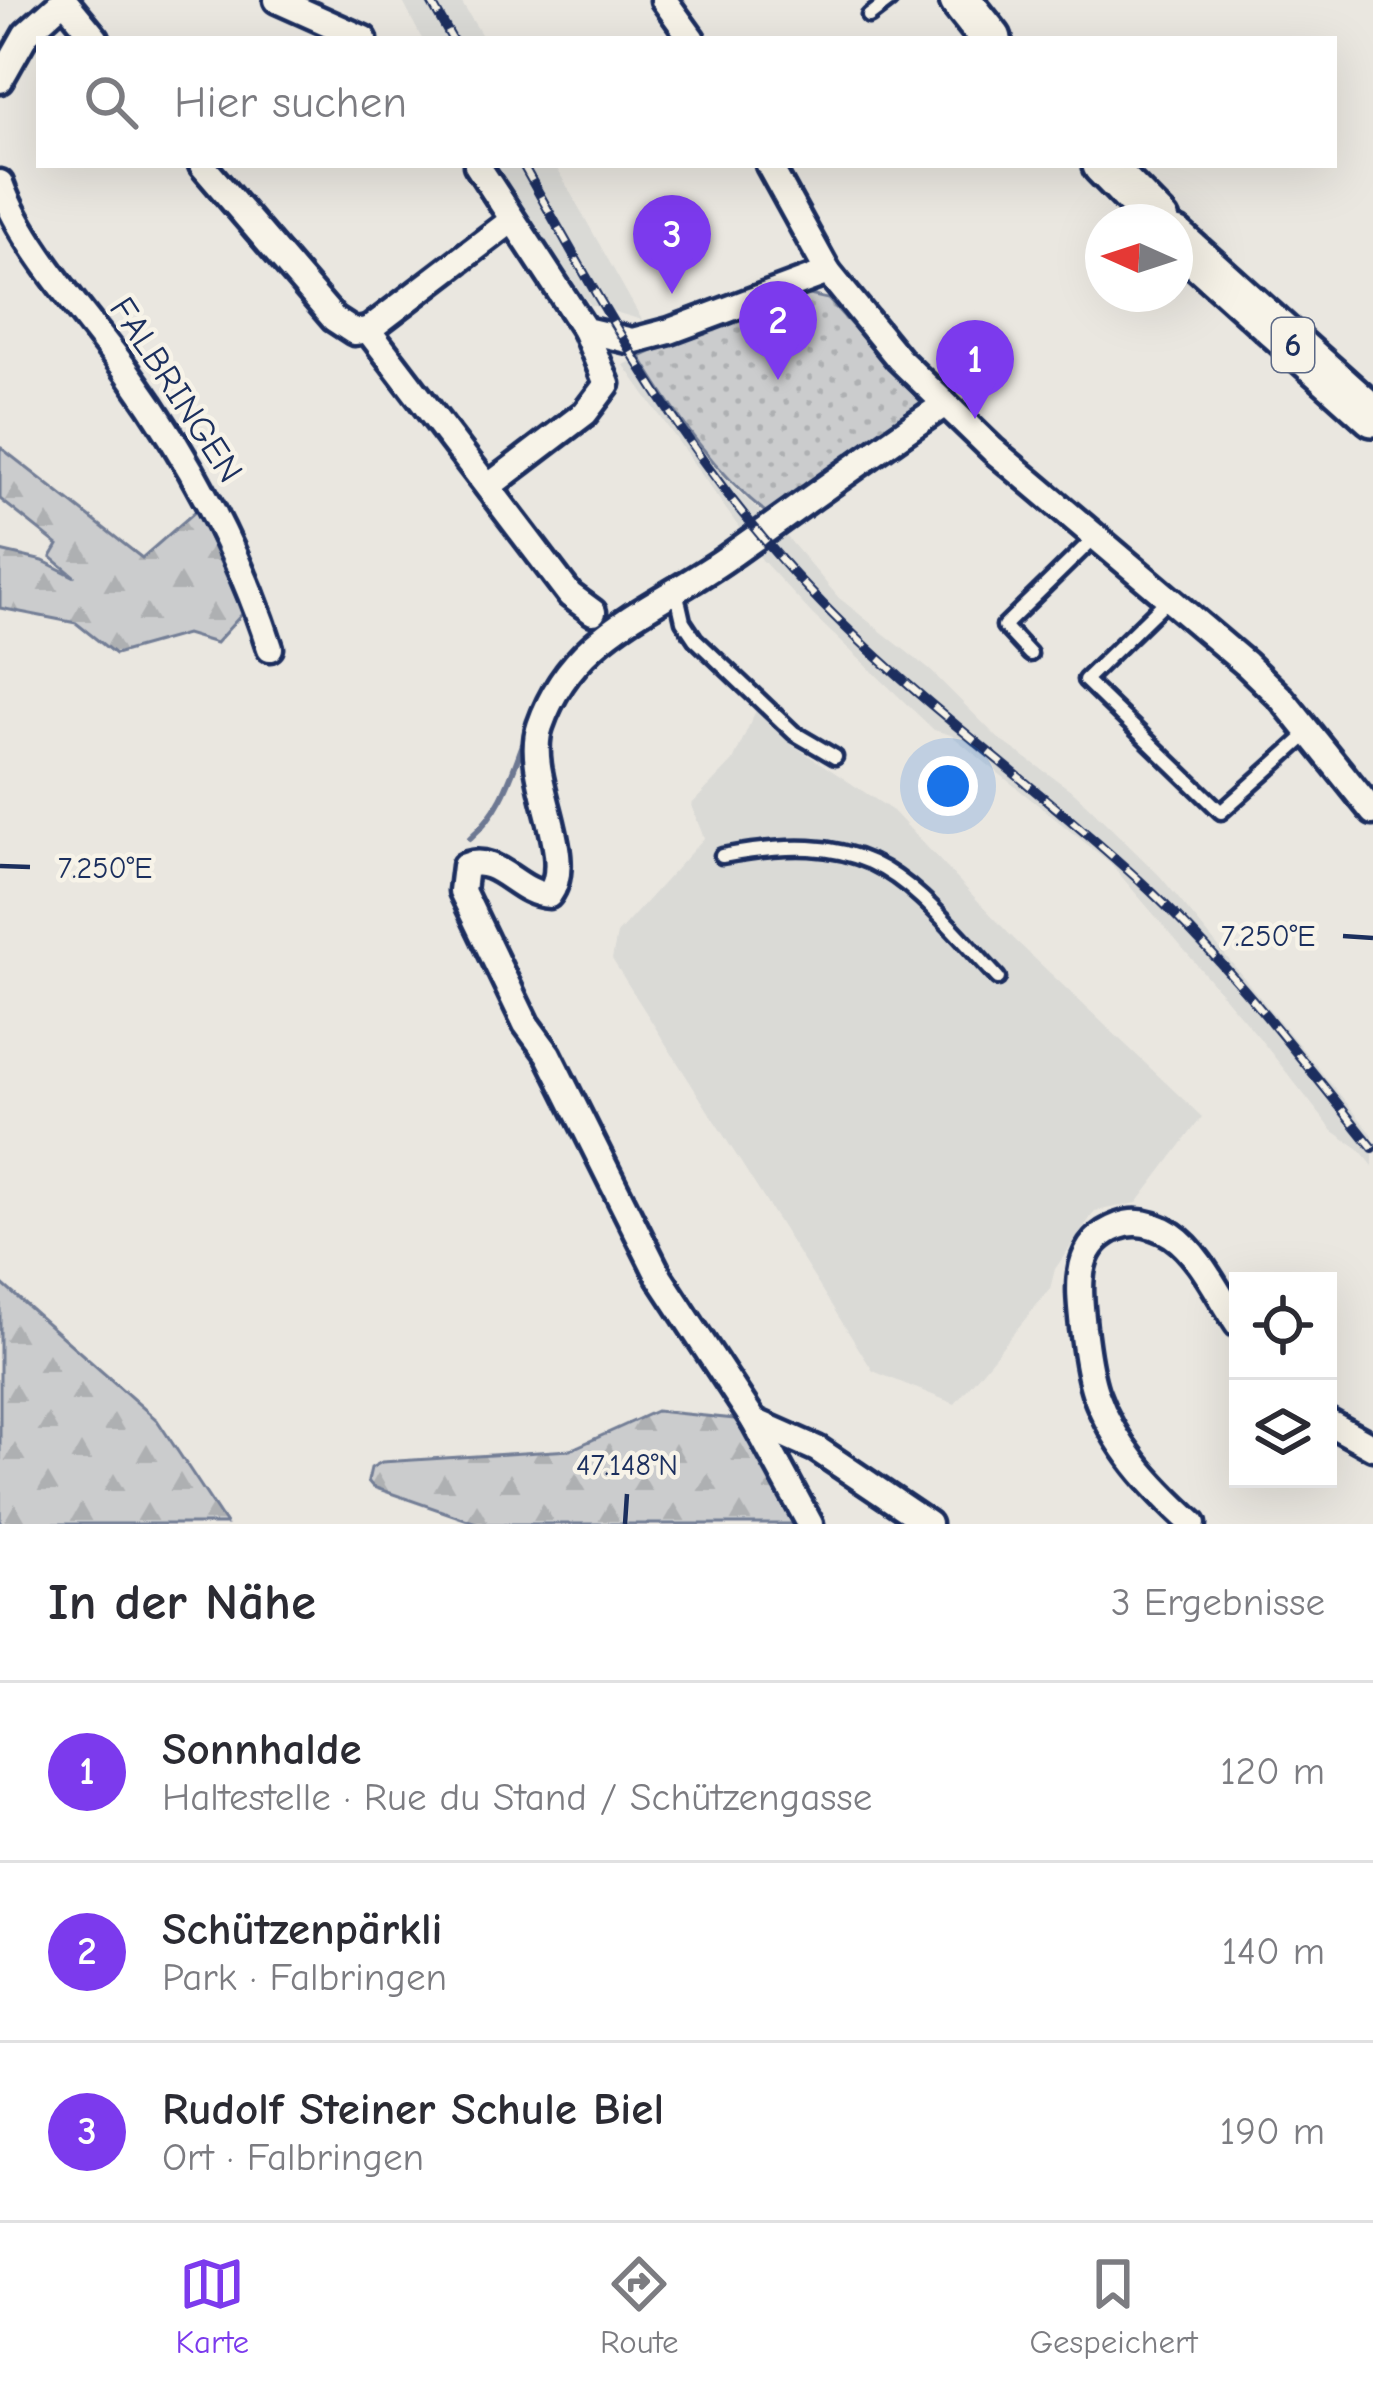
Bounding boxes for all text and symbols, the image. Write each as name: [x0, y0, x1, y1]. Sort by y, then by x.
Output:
search box: [36, 36, 1337, 168]
icon: search: [78, 69, 144, 135]
text: Hier suchen: [174, 76, 407, 128]
pin: 3: [633, 195, 711, 294]
north arrow: [1085, 204, 1193, 312]
pin: 2: [739, 281, 817, 380]
street label: FALBRINGEN: [101, 290, 251, 490]
road number: 6: [1272, 318, 1314, 372]
pin: 1: [936, 320, 1014, 419]
your location: [918, 756, 978, 816]
text: 7.250°E: [58, 851, 152, 886]
text: 7.250°E: [1221, 919, 1315, 954]
map controls: [1229, 1272, 1337, 1488]
button: locate: [1229, 1272, 1337, 1380]
button: layers: [1229, 1380, 1337, 1488]
text: 47.148°N: [576, 1448, 678, 1483]
text: In der Nähe: [48, 1573, 316, 1632]
text: 3 Ergebnisse: [1111, 1580, 1325, 1625]
text: Sonnhalde: [162, 1723, 362, 1775]
text: 1: [79, 1749, 95, 1794]
text: 120 m: [1220, 1749, 1325, 1794]
text: Haltestelle · Rue du Stand / Schützengasse: [162, 1775, 872, 1820]
text: Schützenpärkli: [162, 1903, 443, 1955]
text: 2: [77, 1929, 97, 1974]
text: 140 m: [1222, 1929, 1325, 1974]
text: Park · Falbringen: [162, 1955, 447, 2000]
text: Rudolf Steiner Schule Biel: [162, 2083, 664, 2135]
text: 3: [77, 2109, 97, 2154]
text: 190 m: [1220, 2109, 1325, 2154]
text: Ort · Falbringen: [162, 2135, 424, 2180]
tab: Karte: [175, 2251, 249, 2361]
tab: Route: [600, 2251, 679, 2361]
tab: Gespeichert: [1029, 2251, 1198, 2361]

